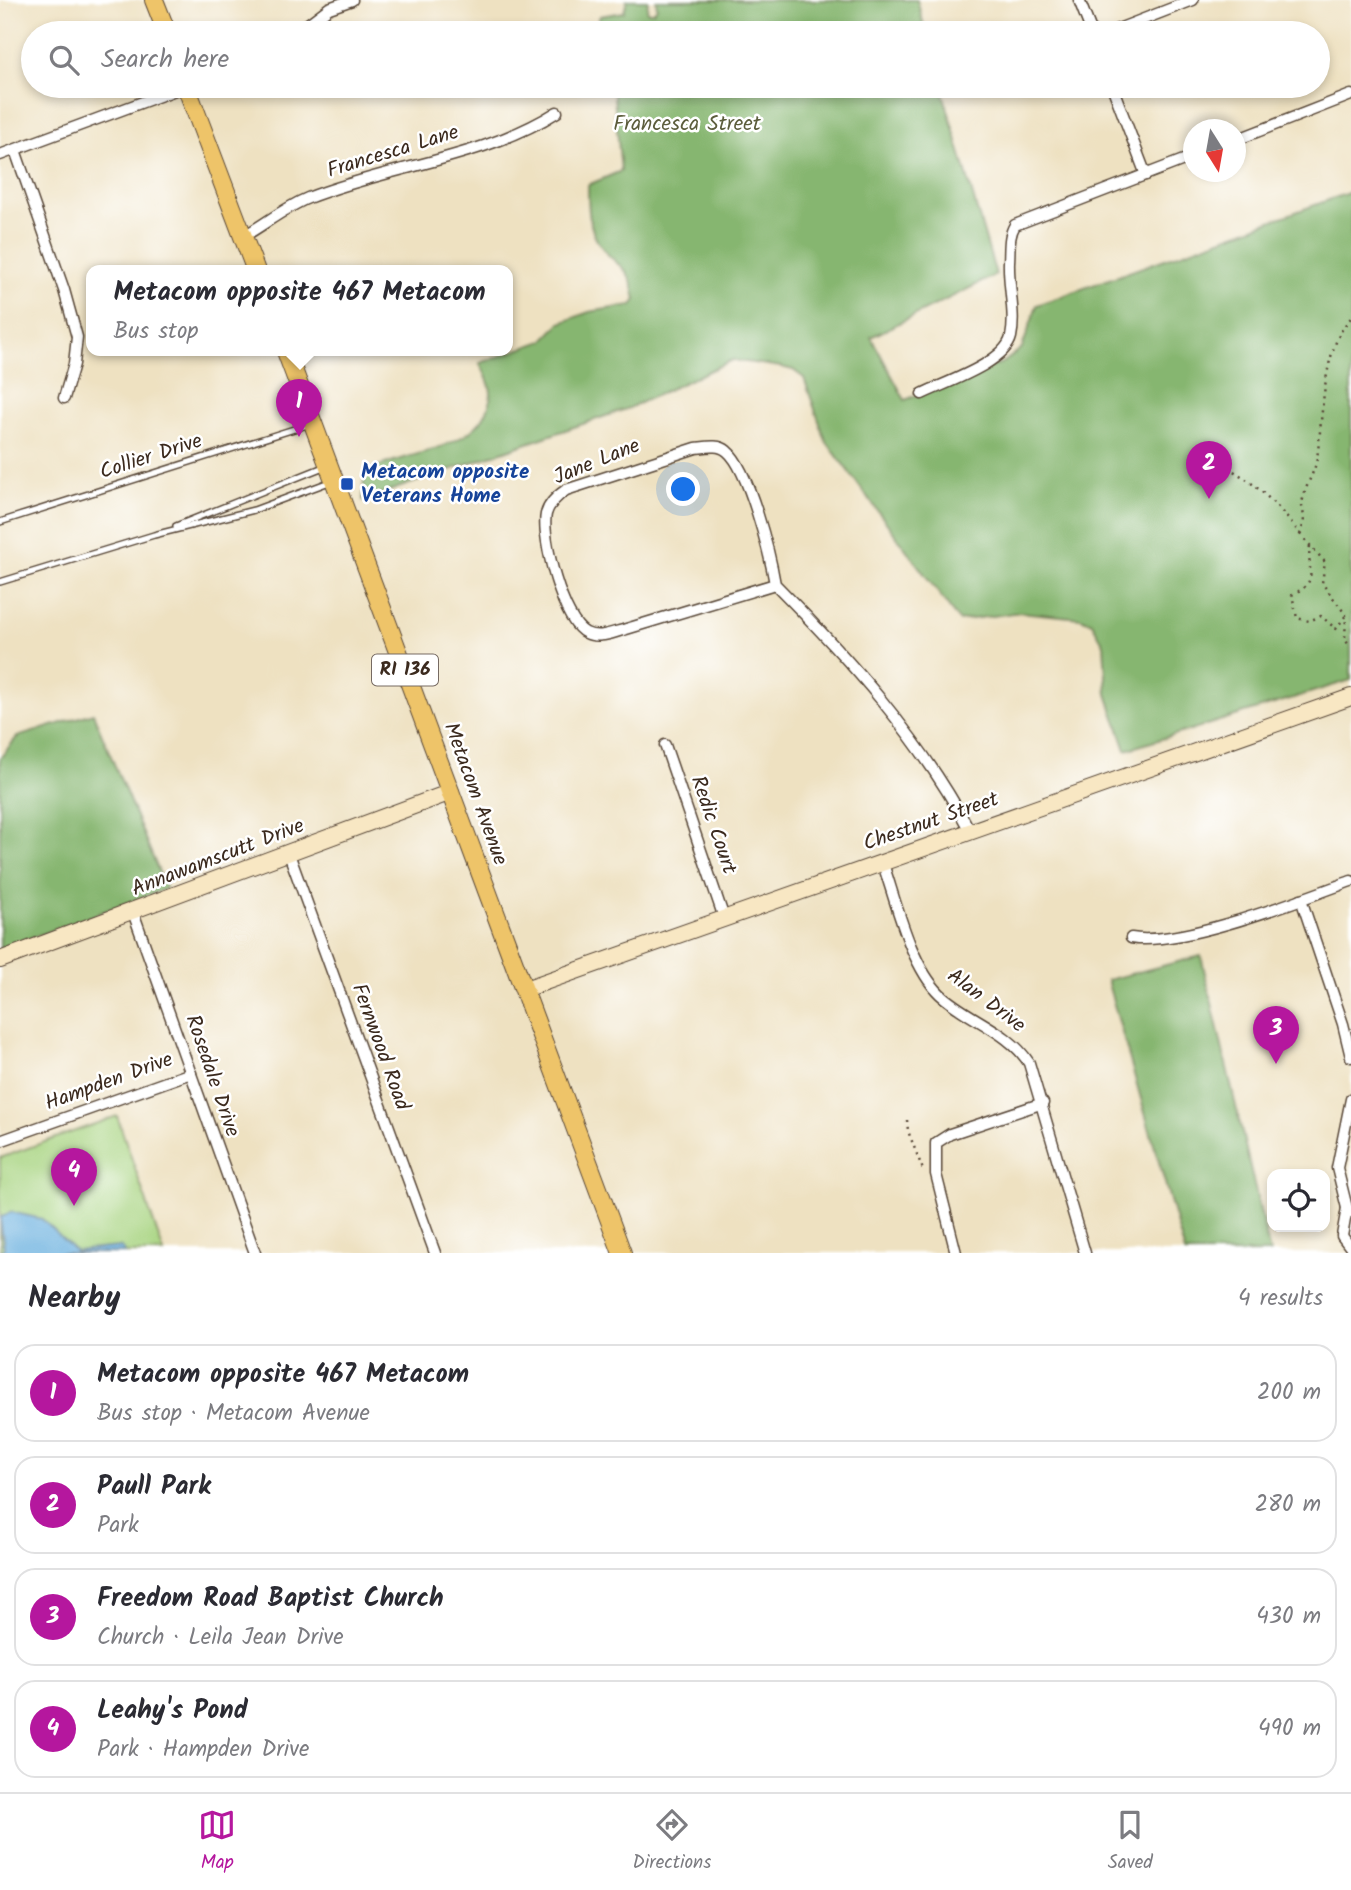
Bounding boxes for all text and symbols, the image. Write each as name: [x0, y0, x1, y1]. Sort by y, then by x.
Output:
search box: [21, 21, 1330, 98]
text: Search here: [101, 39, 229, 81]
icon: search: [45, 41, 83, 79]
park label: Francesca Street: [613, 108, 762, 141]
street label: Francesca Lane: [323, 116, 464, 188]
north arrow: [1183, 119, 1246, 182]
popup: [86, 265, 513, 356]
text: Metacom opposite 467 Metacom: [114, 272, 485, 314]
text: Bus stop: [114, 314, 198, 350]
pin: 1: [276, 379, 322, 437]
street label: Collier Drive: [95, 425, 207, 489]
street label: Jane Lane: [549, 430, 646, 494]
pin: 2: [1186, 441, 1232, 499]
place label: Metacom opposite Veterans Home: [361, 456, 529, 513]
your location: [666, 472, 700, 506]
marker: Metacom opposite Veterans Home: [339, 476, 355, 492]
road number: RI 136: [372, 654, 438, 685]
street label: Metacom Avenue: [434, 718, 516, 871]
street label: Redic Court: [681, 771, 746, 880]
street label: Chestnut Street: [859, 783, 1004, 861]
street label: Annawamscutt Drive: [127, 810, 310, 906]
street label: Alan Drive: [940, 960, 1033, 1042]
street label: Fernwood Road: [342, 979, 418, 1115]
pin: 3: [1253, 1006, 1299, 1064]
street label: Rosedale Drive: [176, 1010, 249, 1142]
street label: Hampden Drive: [40, 1043, 178, 1120]
pin: 4: [51, 1148, 97, 1206]
map controls: [1267, 1169, 1330, 1232]
button: locate: [1267, 1169, 1330, 1232]
text: Nearby: [28, 1275, 120, 1323]
text: 4 results: [1238, 1281, 1323, 1317]
text: Metacom opposite 467 Metacom: [97, 1354, 469, 1396]
text: 1: [50, 1375, 56, 1411]
text: 200 m: [1257, 1375, 1321, 1411]
text: Bus stop · Metacom Avenue: [97, 1396, 370, 1432]
text: Paull Park: [97, 1466, 211, 1508]
text: 2: [46, 1487, 60, 1523]
text: 280 m: [1255, 1487, 1321, 1523]
text: Park: [97, 1508, 139, 1544]
text: Freedom Road Baptist Church: [97, 1578, 444, 1620]
text: 3: [47, 1599, 59, 1635]
text: 430 m: [1256, 1599, 1321, 1635]
text: Church · Leila Jean Drive: [97, 1620, 344, 1656]
text: Leahy's Pond: [97, 1690, 248, 1732]
text: 4: [47, 1711, 59, 1747]
text: 490 m: [1258, 1711, 1321, 1747]
text: Park · Hampden Drive: [97, 1732, 309, 1768]
tab: Map: [198, 1806, 236, 1878]
tab: Directions: [633, 1806, 711, 1878]
tab: Saved: [1108, 1806, 1153, 1878]

